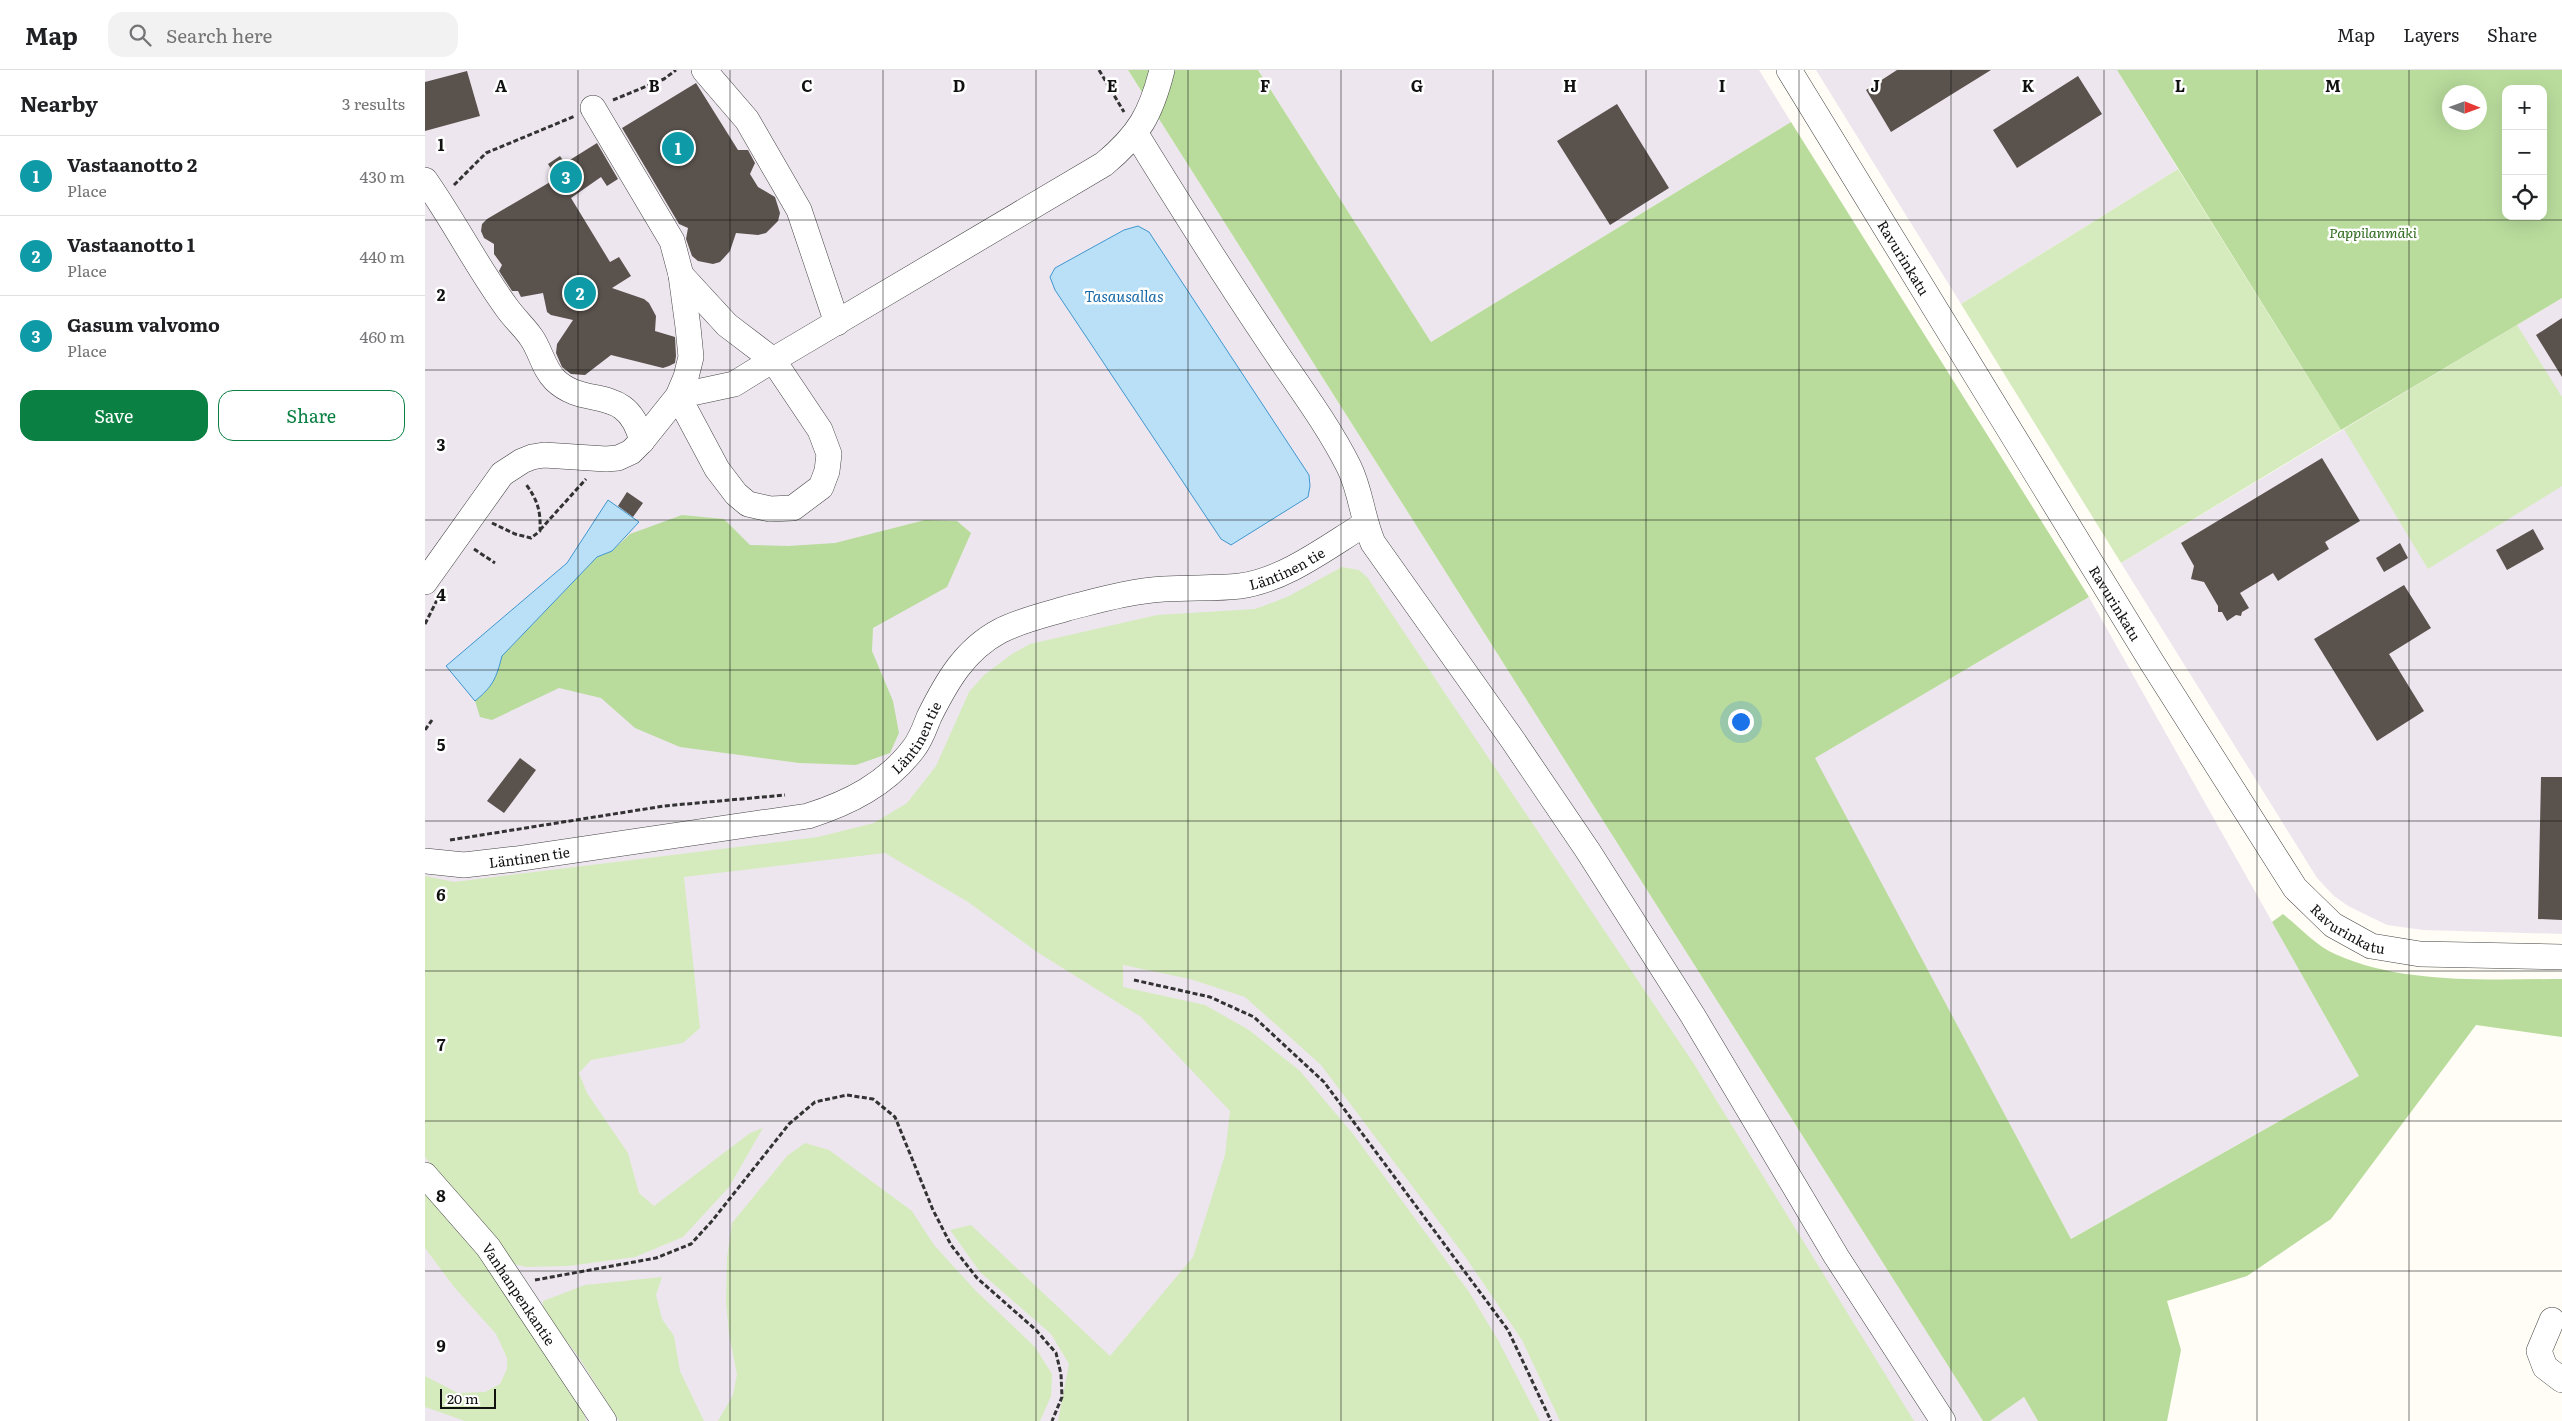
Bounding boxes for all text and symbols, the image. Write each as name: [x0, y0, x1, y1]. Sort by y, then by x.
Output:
search box: [108, 12, 458, 57]
text: Map: [25, 17, 78, 52]
icon: search: [126, 21, 154, 49]
text: Search here: [166, 21, 272, 49]
text: Map: [2337, 21, 2375, 48]
text: Layers: [2403, 21, 2459, 48]
text: Share: [2487, 21, 2537, 48]
text: A: [495, 73, 507, 97]
text: B: [648, 73, 660, 97]
text: C: [801, 73, 813, 97]
text: D: [953, 73, 965, 97]
text: E: [1107, 73, 1118, 97]
text: F: [1260, 73, 1270, 97]
text: G: [1411, 73, 1423, 97]
text: H: [1563, 73, 1577, 97]
text: I: [1719, 73, 1725, 97]
text: J: [1870, 73, 1880, 97]
text: K: [2022, 73, 2035, 97]
text: L: [2175, 73, 2185, 97]
text: M: [2325, 73, 2341, 97]
north arrow: [2442, 85, 2487, 130]
map controls: [2502, 85, 2547, 220]
button: +: [2502, 85, 2547, 130]
text: Nearby: [20, 87, 98, 118]
text: 3 results: [342, 91, 405, 115]
pin: 1: [662, 129, 694, 167]
button: −: [2502, 130, 2547, 175]
text: 1: [438, 132, 445, 156]
text: Vastaanotto 2: [67, 150, 197, 178]
pin: 3: [550, 158, 582, 196]
text: 1: [33, 164, 39, 188]
text: 430 m: [360, 164, 405, 188]
button: locate: [2502, 175, 2547, 220]
text: Place: [67, 178, 107, 202]
street label: Ravurinkatu: [1873, 216, 1935, 299]
park label: Pappilanmäki: [2329, 222, 2418, 242]
text: Vastaanotto 1: [67, 230, 195, 258]
text: 2: [32, 244, 40, 268]
text: 440 m: [359, 244, 405, 268]
text: Place: [67, 258, 107, 282]
pin: 2: [564, 274, 596, 312]
text: 2: [437, 282, 446, 306]
water label: Tasausallas: [1084, 284, 1164, 307]
text: Gasum valvomo: [67, 310, 220, 338]
text: 3: [32, 324, 40, 348]
text: 460 m: [360, 324, 405, 348]
text: Place: [67, 338, 107, 362]
button: Save: [20, 390, 208, 441]
button: Share: [218, 390, 405, 441]
text: 3: [437, 432, 446, 456]
street label: Läntinen tie: [1247, 542, 1328, 594]
street label: Ravurinkatu: [2085, 562, 2146, 644]
text: 4: [436, 582, 446, 606]
street label: Läntinen tie: [887, 698, 945, 778]
your location: [1728, 709, 1754, 735]
text: 5: [437, 732, 446, 756]
street label: Läntinen tie: [488, 841, 571, 872]
text: 6: [436, 882, 446, 906]
street label: Ravurinkatu: [2306, 899, 2387, 958]
text: 7: [437, 1032, 446, 1056]
text: 8: [436, 1183, 446, 1207]
street label: Vanhanpenkantie: [478, 1239, 561, 1349]
text: 9: [436, 1333, 446, 1357]
scale bar: [440, 1386, 496, 1409]
text: 20 m: [447, 1388, 479, 1408]

